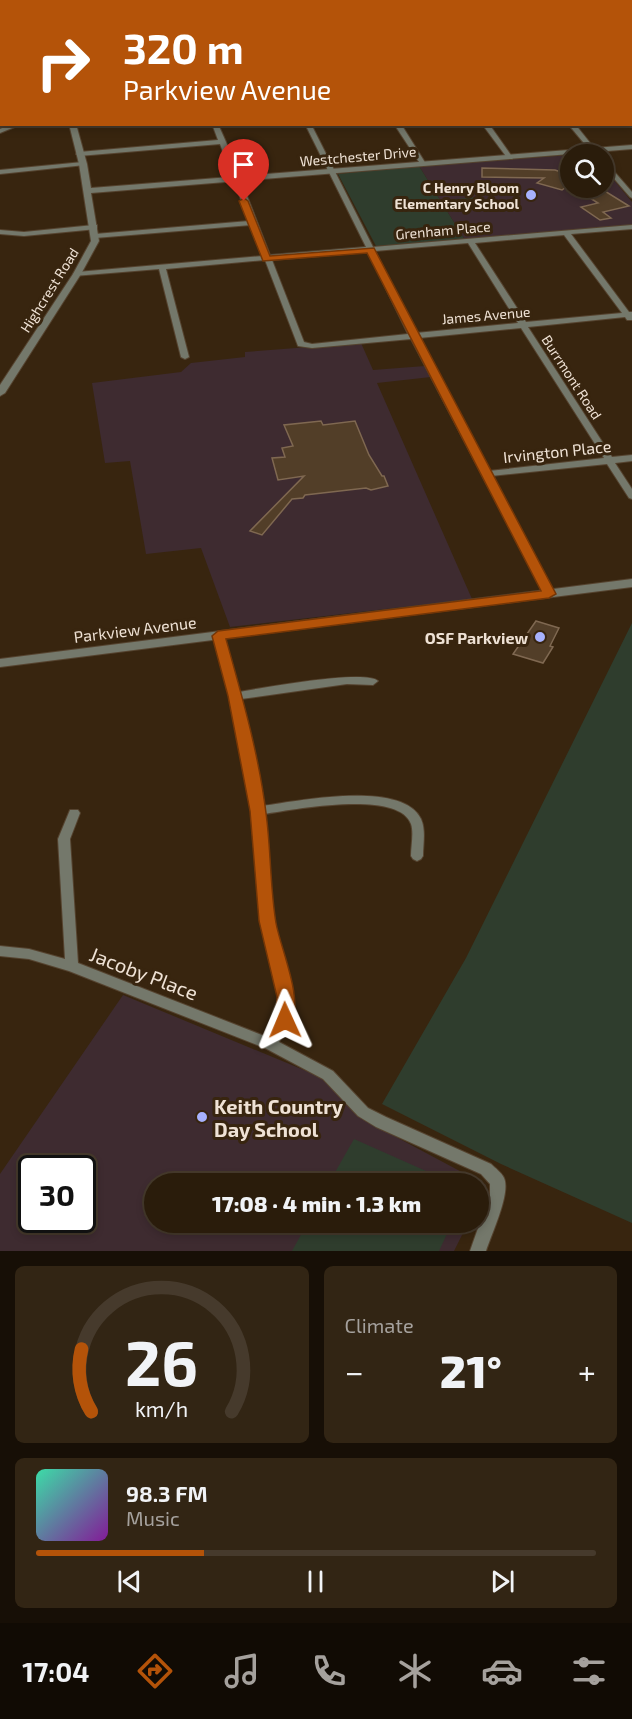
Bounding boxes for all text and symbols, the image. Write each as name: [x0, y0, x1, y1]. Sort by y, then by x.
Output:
text: 320 m: [123, 22, 244, 72]
icon: right: [24, 24, 102, 102]
text: Parkview Avenue: [123, 73, 331, 105]
pin: [218, 139, 269, 201]
street label: Westchester Drive: [299, 142, 417, 170]
map controls: [560, 144, 614, 198]
button: search: [560, 144, 614, 198]
icon: arrive: [227, 148, 260, 181]
place label: C Henry Bloom Elementary School: [395, 179, 519, 212]
marker: C Henry Bloom Elementary School: [524, 188, 538, 202]
street label: Grenham Place: [395, 217, 491, 243]
street label: Highcrest Road: [16, 245, 82, 335]
street label: James Avenue: [441, 303, 531, 327]
street label: Burrmont Road: [538, 332, 606, 422]
street label: Irvington Place: [502, 436, 612, 466]
street label: Parkview Avenue: [73, 612, 197, 646]
place label: OSF Parkview: [425, 628, 528, 647]
marker: OSF Parkview: [533, 630, 547, 644]
street label: Jacoby Place: [87, 941, 201, 1005]
position arrow: [253, 988, 317, 1052]
place label: Keith Country Day School: [214, 1094, 344, 1142]
marker: Keith Country Day School: [195, 1110, 209, 1124]
speed limit sign: 30: [18, 1155, 96, 1233]
text: 17:08 · 4 min · 1.3 km: [212, 1190, 421, 1216]
text: Climate: [345, 1313, 414, 1337]
text: 26: [125, 1324, 198, 1399]
text: 21°: [440, 1343, 502, 1397]
text: −: [345, 1351, 364, 1391]
text: +: [578, 1351, 596, 1391]
text: km/h: [135, 1396, 188, 1421]
text: 98.3 FM: [126, 1480, 208, 1506]
text: Music: [126, 1506, 180, 1530]
icon: previous: [113, 1565, 146, 1598]
icon: pause: [299, 1565, 332, 1598]
icon: next: [486, 1565, 519, 1598]
icon: directions: [134, 1650, 176, 1692]
icon: music: [221, 1650, 263, 1692]
icon: phone: [308, 1650, 350, 1692]
icon: climate: [394, 1650, 436, 1692]
icon: car: [481, 1650, 523, 1692]
icon: filters: [568, 1650, 610, 1692]
text: 17:04: [22, 1655, 89, 1687]

